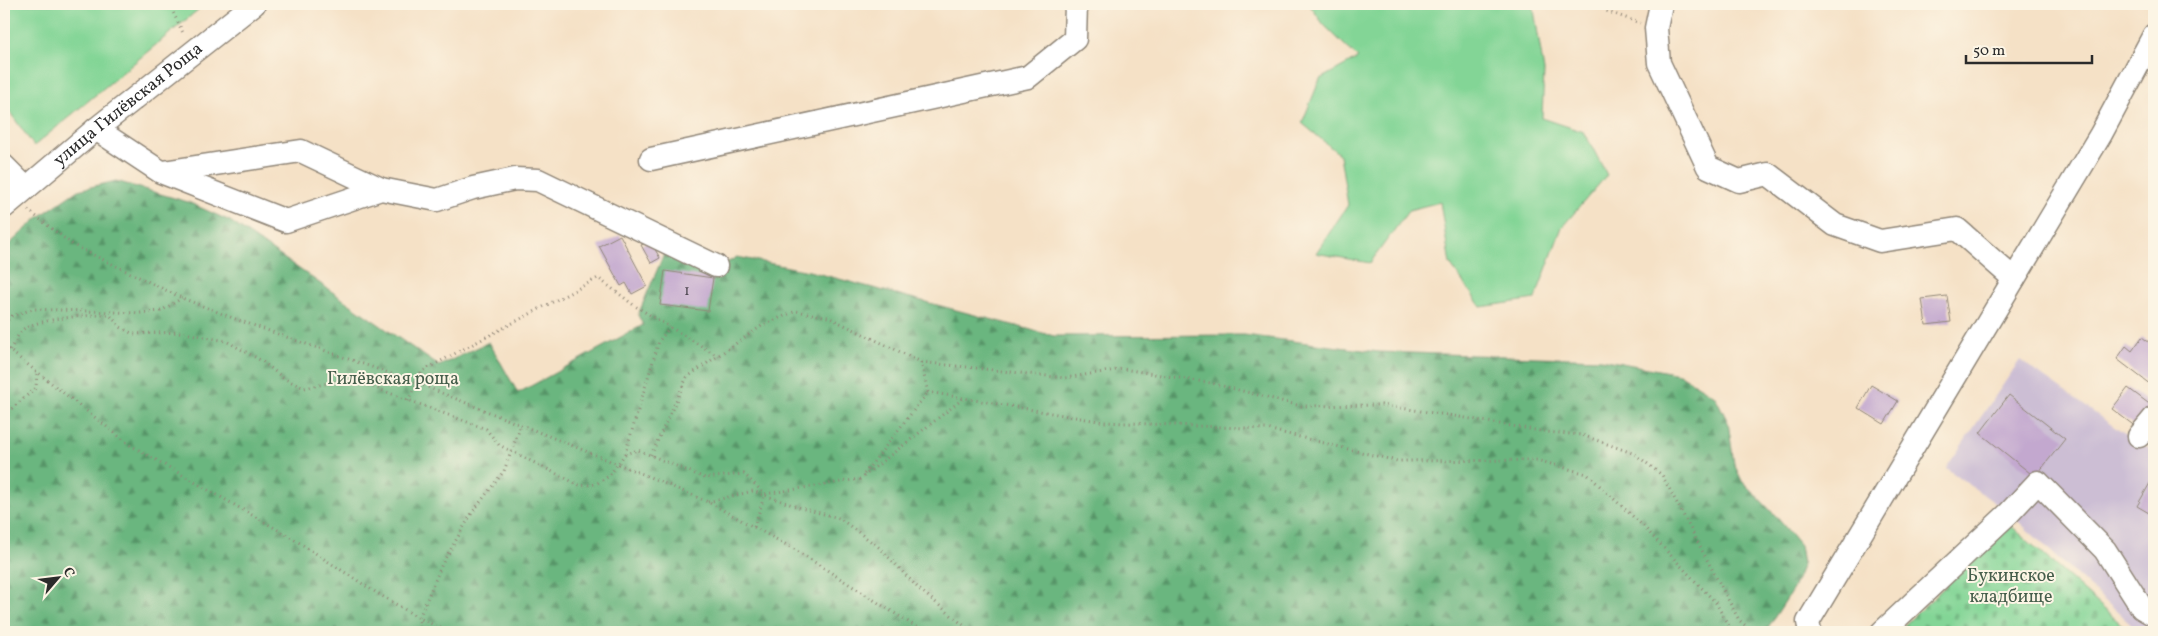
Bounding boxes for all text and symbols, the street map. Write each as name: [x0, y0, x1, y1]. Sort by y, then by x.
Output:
scale bar: [1966, 32, 2092, 64]
street label: улица Гилёвская Роща: [48, 37, 208, 172]
text: 50 m: [1973, 41, 2005, 62]
house number: 1: [684, 281, 690, 302]
park label: Гилёвская роща: [327, 367, 459, 392]
north arrow: [32, 554, 82, 604]
text: С: [58, 564, 79, 581]
park label: Букинское кладбище: [1967, 564, 2055, 610]

